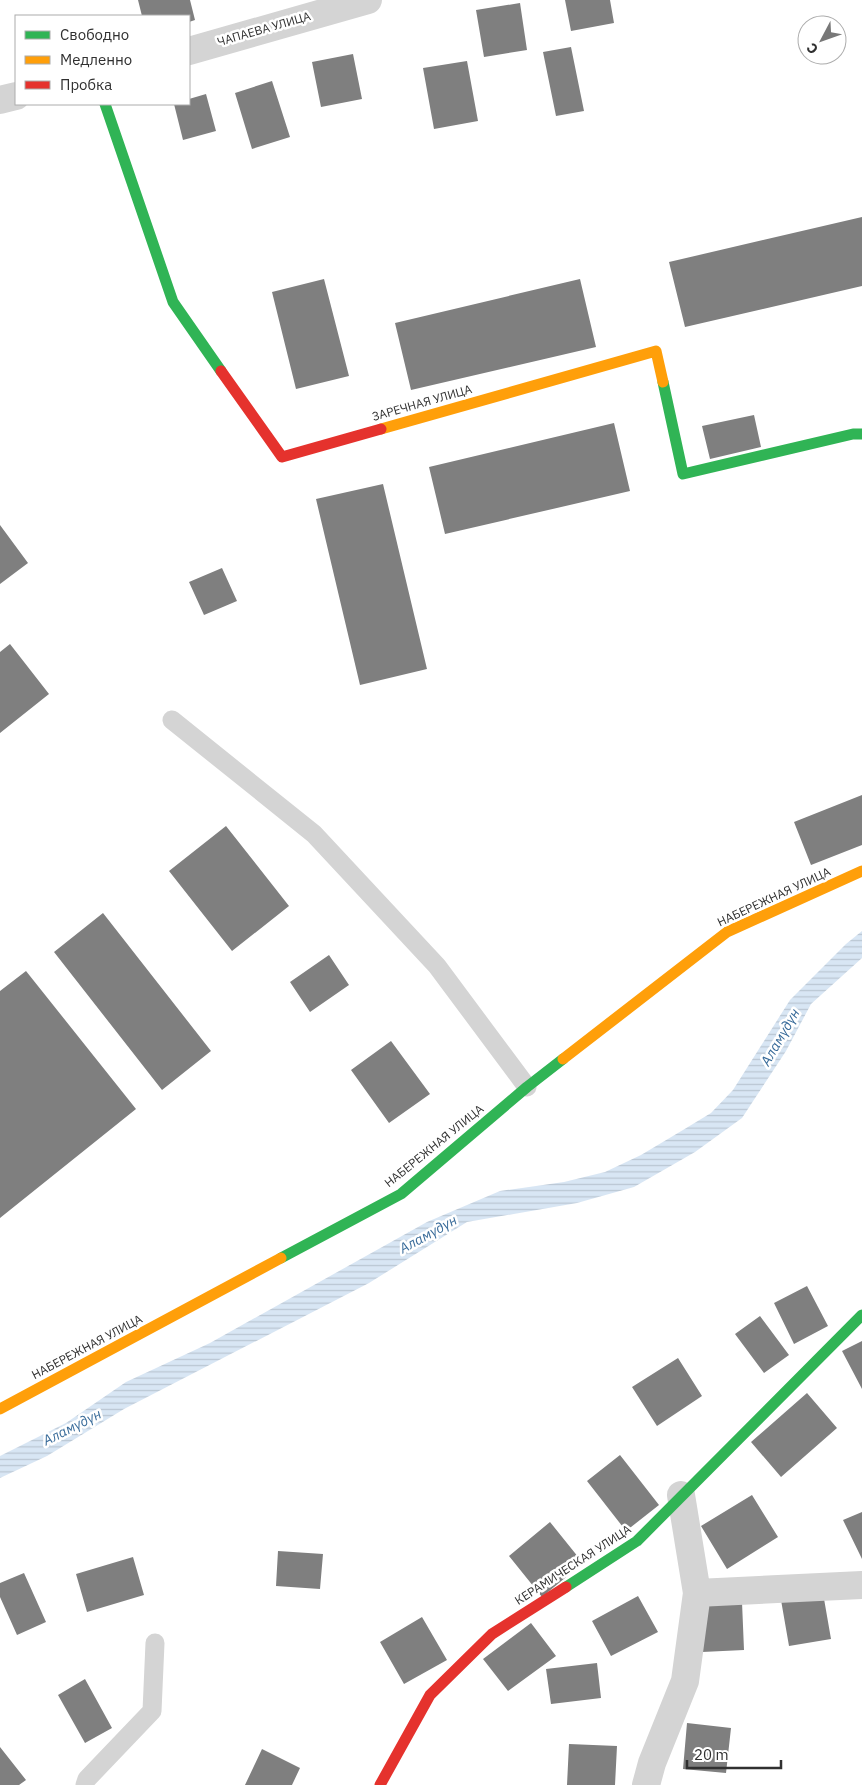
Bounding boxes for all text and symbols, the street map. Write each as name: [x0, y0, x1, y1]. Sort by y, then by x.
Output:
street label: ЧАПАЕВА УЛИЦА: [215, 8, 313, 49]
legend: [15, 15, 190, 105]
north arrow: [797, 15, 847, 65]
text: Свободно: [60, 25, 129, 44]
text: С: [802, 39, 822, 58]
text: Медленно: [60, 50, 132, 69]
text: Пробка: [60, 75, 112, 94]
street label: ЗАРЕЧНАЯ УЛИЦА: [370, 381, 474, 424]
street label: НАБЕРЕЖНАЯ УЛИЦА: [715, 864, 833, 929]
water label: Аламүдүн: [756, 1005, 804, 1070]
street label: НАБЕРЕЖНАЯ УЛИЦА: [381, 1101, 487, 1190]
water label: Аламүдүн: [395, 1211, 460, 1258]
street label: НАБЕРЕЖНАЯ УЛИЦА: [29, 1311, 145, 1382]
water label: Аламүдүн: [39, 1405, 104, 1450]
street label: КЕРАМИЧЕСКАЯ УЛИЦА: [512, 1521, 634, 1608]
scale bar: [687, 1738, 781, 1770]
text: 20 m: [694, 1745, 729, 1764]

